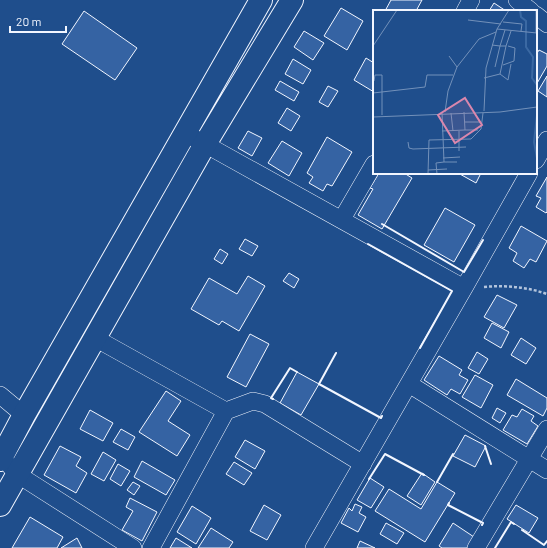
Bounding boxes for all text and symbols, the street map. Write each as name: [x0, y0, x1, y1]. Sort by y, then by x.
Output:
scale bar: [10, 8, 66, 34]
inset map: [373, 10, 537, 174]
text: 20 m: [16, 14, 42, 28]

